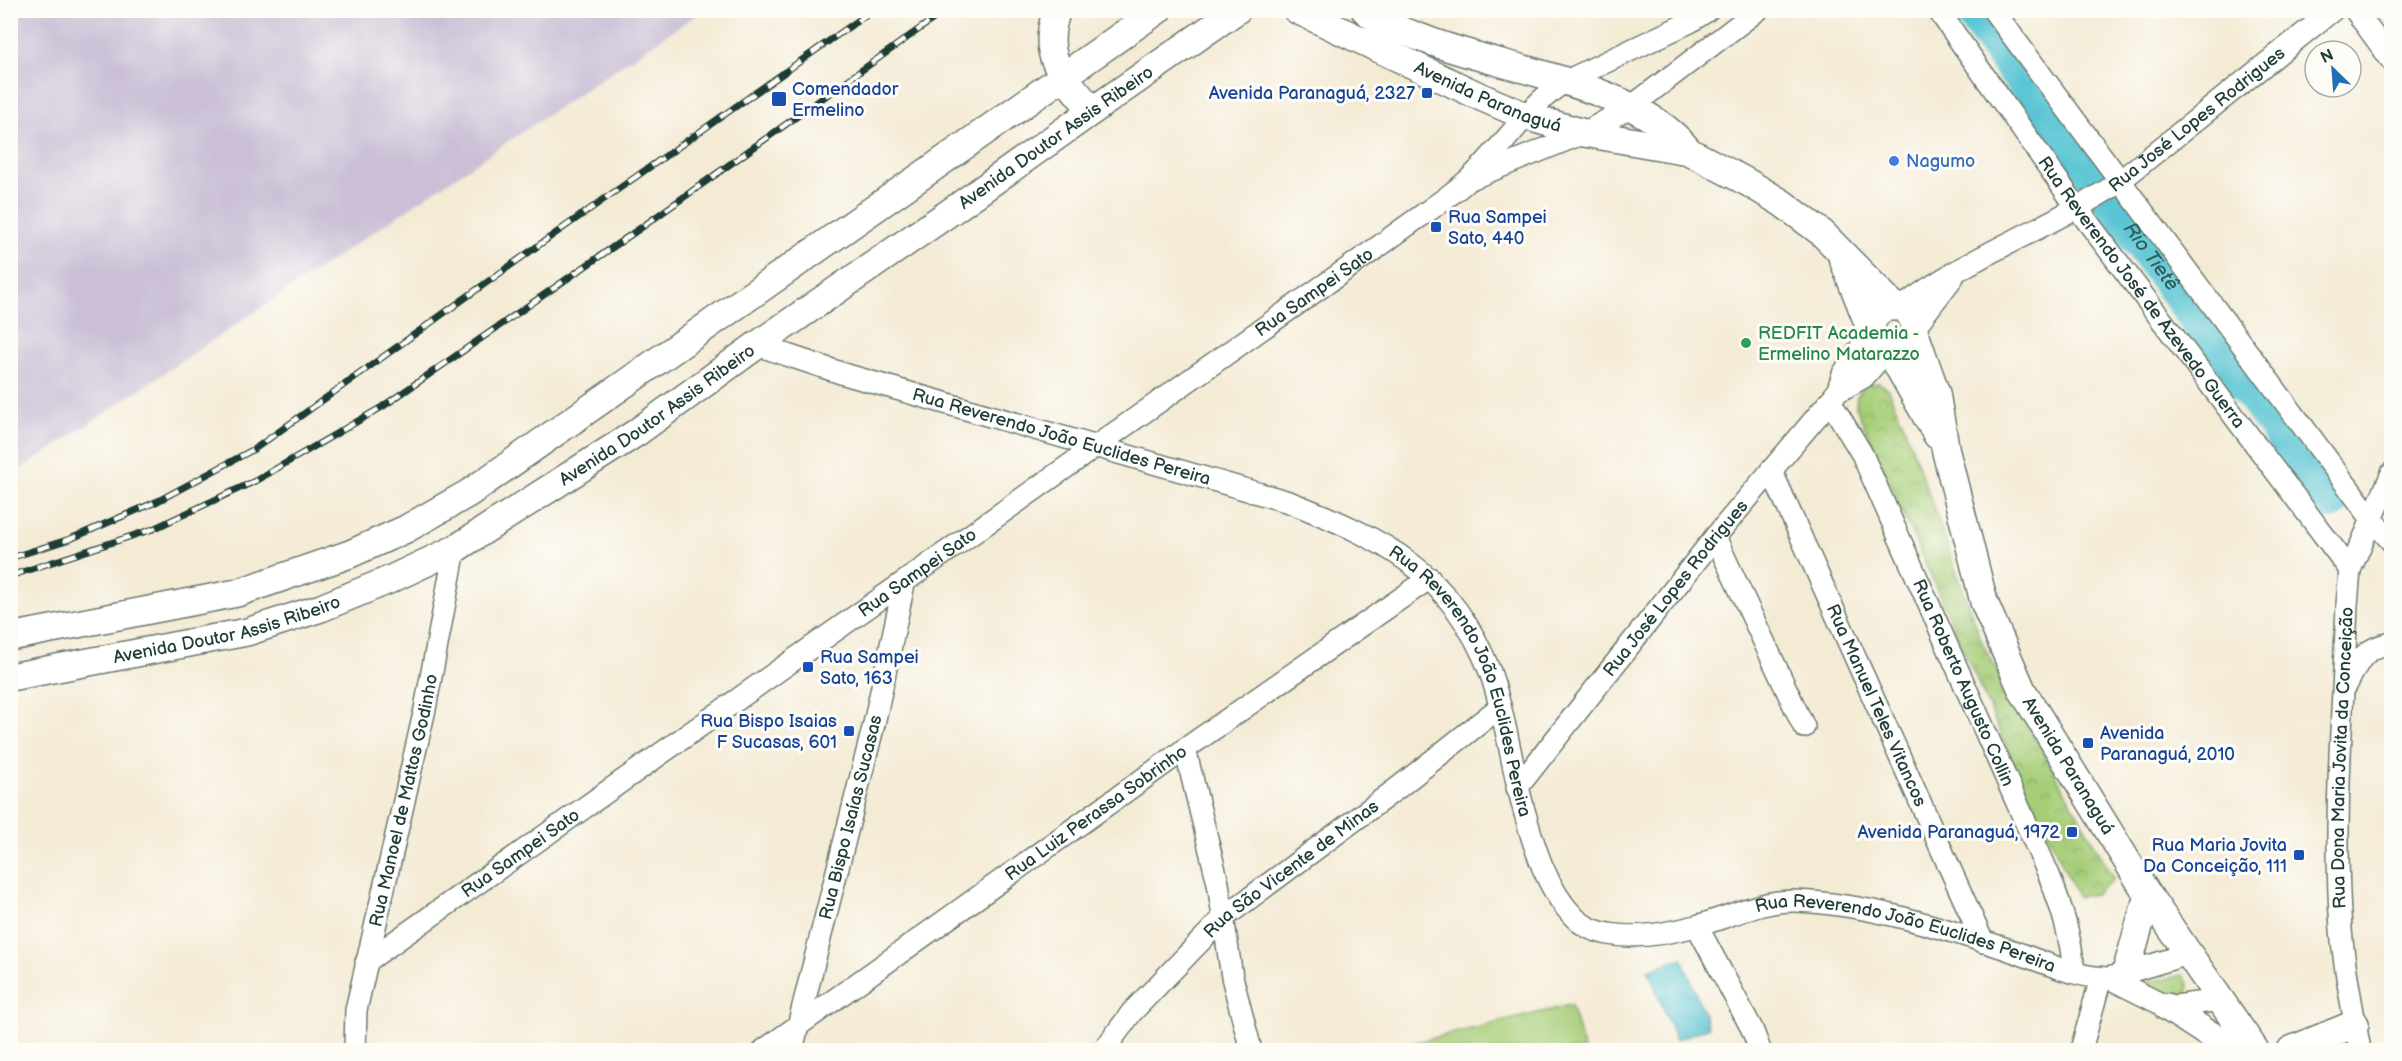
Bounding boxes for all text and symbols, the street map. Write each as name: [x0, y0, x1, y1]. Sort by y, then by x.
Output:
north arrow: [2303, 39, 2363, 99]
street label: Rua José Lopes Rodrigues: [2104, 42, 2289, 196]
text: N: [2318, 46, 2337, 68]
street label: Avenida Paranaguá: [1411, 57, 1564, 136]
street label: Avenida Doutor Assis Ribeiro: [954, 61, 1157, 213]
place label: Comendador Ermelino: [792, 79, 899, 121]
place label: Avenida Paranaguá, 2327: [1209, 83, 1415, 104]
marker: Avenida Paranaguá, 2327: [1420, 86, 1434, 100]
marker: Comendador Ermelino: [770, 90, 788, 108]
place label: Nagumo: [1906, 151, 1975, 172]
street label: Rua Reverendo José de Azevedo Guerra: [2034, 152, 2250, 432]
marker: Nagumo: [1887, 154, 1901, 168]
place label: Rua Sampei Sato, 440: [1448, 207, 1547, 249]
water label: Rio Tietê: [2118, 218, 2184, 296]
marker: Rua Sampei Sato, 440: [1429, 220, 1443, 234]
street label: Rua Sampei Sato: [1251, 243, 1377, 341]
place label: REDFIT Academia - Ermelino Matarazzo: [1758, 323, 1920, 365]
marker: REDFIT Academia - Ermelino Matarazzo: [1739, 336, 1753, 350]
street label: Avenida Doutor Assis Ribeiro: [555, 340, 759, 490]
street label: Rua Reverendo João Euclides Pereira: [910, 384, 1213, 489]
street label: Rua José Lopes Rodrigues: [1599, 496, 1752, 681]
street label: Rua Sampei Sato: [854, 524, 980, 621]
street label: Rua Reverendo João Euclides Pereira: [1385, 541, 1536, 819]
street label: Rua Roberto Augusto Collin: [1908, 576, 2019, 789]
street label: Avenida Doutor Assis Ribeiro: [111, 591, 343, 668]
street label: Rua Manuel Teles Vitancos: [1822, 601, 1931, 810]
street label: Rua Dona Maria Jovita da Conceição: [2327, 606, 2357, 909]
place label: Rua Sampei Sato, 163: [820, 647, 919, 689]
marker: Rua Sampei Sato, 163: [801, 660, 815, 674]
street label: Rua Manoel de Mattos Godinho: [365, 672, 442, 929]
street label: Avenida Paranaguá: [2018, 693, 2119, 838]
place label: Rua Bispo Isaias F Sucasas, 601: [700, 711, 837, 753]
street label: Rua Bispo Isaías Sucasas: [815, 713, 886, 922]
place label: Avenida Paranaguá, 2010: [2100, 723, 2235, 765]
marker: Rua Bispo Isaias F Sucasas, 601: [842, 724, 856, 738]
marker: Avenida Paranaguá, 2010: [2081, 736, 2095, 750]
street label: Rua Luiz Perassa Sobrinho: [1001, 741, 1191, 885]
street label: Rua São Vicente de Minas: [1199, 795, 1383, 942]
street label: Rua Sampei Sato: [457, 804, 583, 902]
place label: Avenida Paranaguá, 1972: [1858, 822, 2060, 843]
marker: Avenida Paranaguá, 1972: [2065, 825, 2079, 839]
place label: Rua Maria Jovita Da Conceição, 111: [2143, 835, 2287, 877]
marker: Rua Maria Jovita Da Conceição, 111: [2292, 848, 2306, 862]
street label: Rua Reverendo João Euclides Pereira: [1753, 890, 2058, 977]

